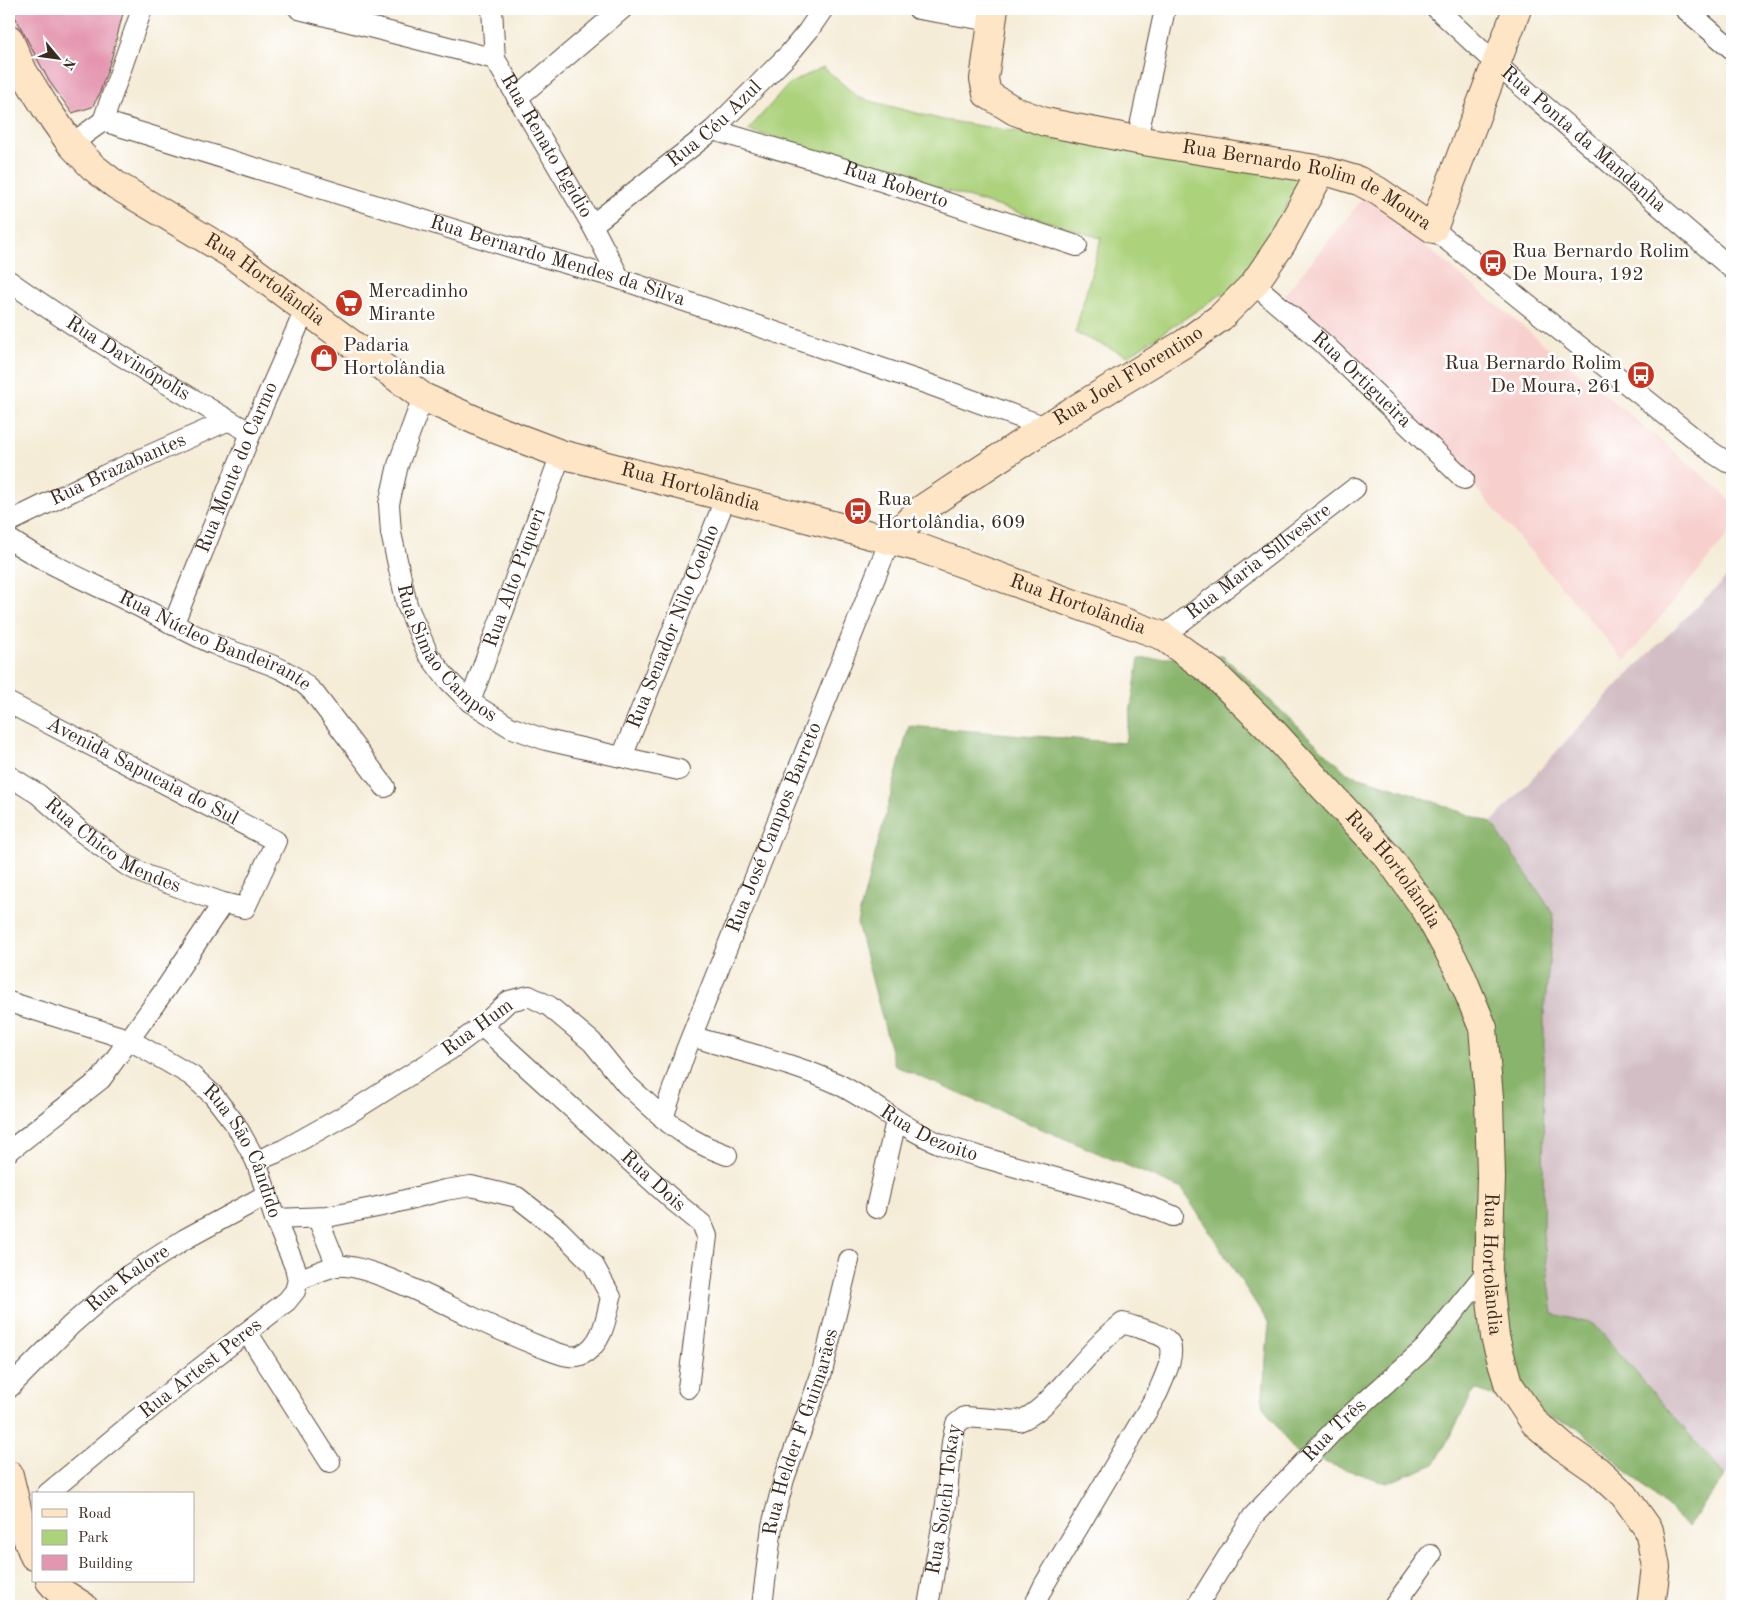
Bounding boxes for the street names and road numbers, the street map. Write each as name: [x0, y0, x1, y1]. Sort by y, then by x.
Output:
street label: Rua Ponta da Mandanha: [1497, 63, 1670, 217]
street label: Rua Renato Egidio: [496, 71, 596, 222]
street label: Rua Céu Azul: [664, 77, 766, 172]
street label: Rua Bernardo Rolim de Moura: [1180, 137, 1435, 235]
street label: Rua Roberto: [841, 159, 951, 213]
street label: Rua Bernardo Mendes da Silva: [427, 213, 688, 310]
street label: Rua Hortolãndia: [201, 230, 329, 330]
street label: Rua Davinópolis: [62, 313, 193, 405]
street label: Rua Joel Florentino: [1050, 323, 1207, 430]
street label: Rua Ortigueira: [1308, 328, 1415, 432]
street label: Rua Monte do Carmo: [193, 379, 282, 556]
street label: Rua Brazabantes: [47, 430, 189, 510]
street label: Rua Hortolãndia: [619, 460, 762, 516]
street label: Rua Maria Sillvestre: [1183, 500, 1335, 624]
street label: Rua Alto Piqueri: [481, 506, 550, 650]
street label: Rua Senador Nilo Coelho: [624, 522, 724, 732]
street label: Rua Hortolãndia: [1007, 571, 1148, 639]
street label: Rua Simão Campos: [393, 582, 500, 726]
street label: Rua Núcleo Bandeirante: [115, 588, 315, 695]
street label: Avenida Sapucaia do Sul: [43, 714, 241, 830]
street label: Rua José Campos Barreto: [724, 720, 826, 936]
street label: Rua Chico Mendes: [40, 794, 183, 897]
street label: Rua Hortolãndia: [1341, 807, 1444, 932]
street label: Rua Hum: [439, 996, 517, 1060]
street label: Rua São Cândido: [199, 1081, 284, 1221]
street label: Rua Dezoito: [876, 1102, 980, 1165]
street label: Rua Dois: [616, 1147, 689, 1216]
street label: Rua Hortolãndia: [1478, 1192, 1505, 1337]
street label: Rua Kalore: [83, 1242, 173, 1316]
street label: Rua Artest Peres: [136, 1315, 266, 1423]
street label: Rua Helder F Guimarães: [761, 1327, 842, 1537]
street label: Rua Três: [1299, 1395, 1370, 1466]
street label: Rua Soichi Tokay: [924, 1422, 966, 1576]

